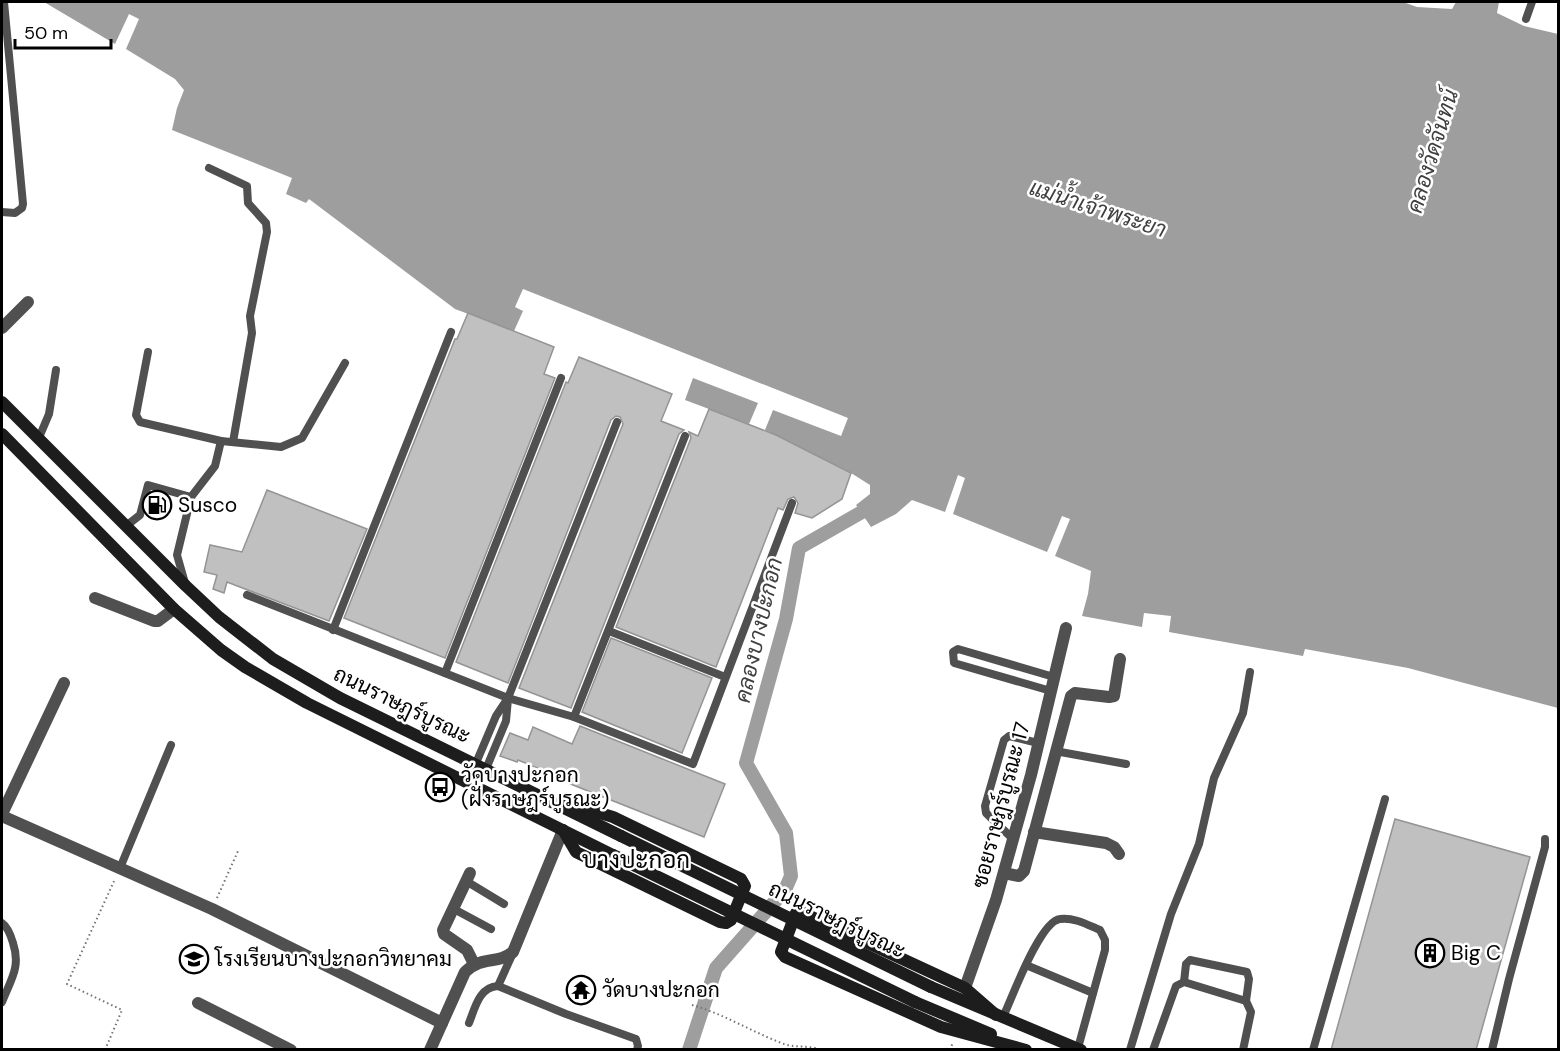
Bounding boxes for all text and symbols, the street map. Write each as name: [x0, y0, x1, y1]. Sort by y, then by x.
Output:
scale bar: [15, 12, 111, 50]
text: 50 m: [24, 21, 68, 45]
water label: คลองวัดจันทน์: [1400, 83, 1466, 217]
water label: แม่น้ำเจ้าพระยา: [1026, 168, 1171, 244]
fuel station icon: Susco: [141, 489, 173, 521]
place label: Susco: [178, 491, 237, 519]
water label: คลองบางปะกอก: [728, 555, 789, 706]
street label: ถนนราษฎร์บูรณะ: [328, 660, 475, 751]
street label: ซอยราษฎร์บูรณะ 17: [965, 719, 1038, 891]
place label: วัดบางปะกอก (ฝั่งราษฎร์บูรณะ): [461, 761, 609, 814]
bus stop icon: วัดบางปะกอก (ฝั่งราษฎร์บูรณะ): [424, 771, 456, 803]
district label: บางปะกอก: [582, 844, 690, 875]
street label: ถนนราษฎร์บูรณะ: [763, 875, 910, 966]
building icon: Big C: [1414, 937, 1446, 969]
place label: Big C: [1451, 939, 1501, 967]
school or university icon: โรงเรียนบางปะกอกวิทยาคม: [178, 943, 210, 975]
place label: โรงเรียนบางปะกอกวิทยาคม: [214, 945, 452, 973]
temple icon: วัดบางปะกอก: [565, 974, 597, 1006]
place label: วัดบางปะกอก: [602, 976, 720, 1004]

